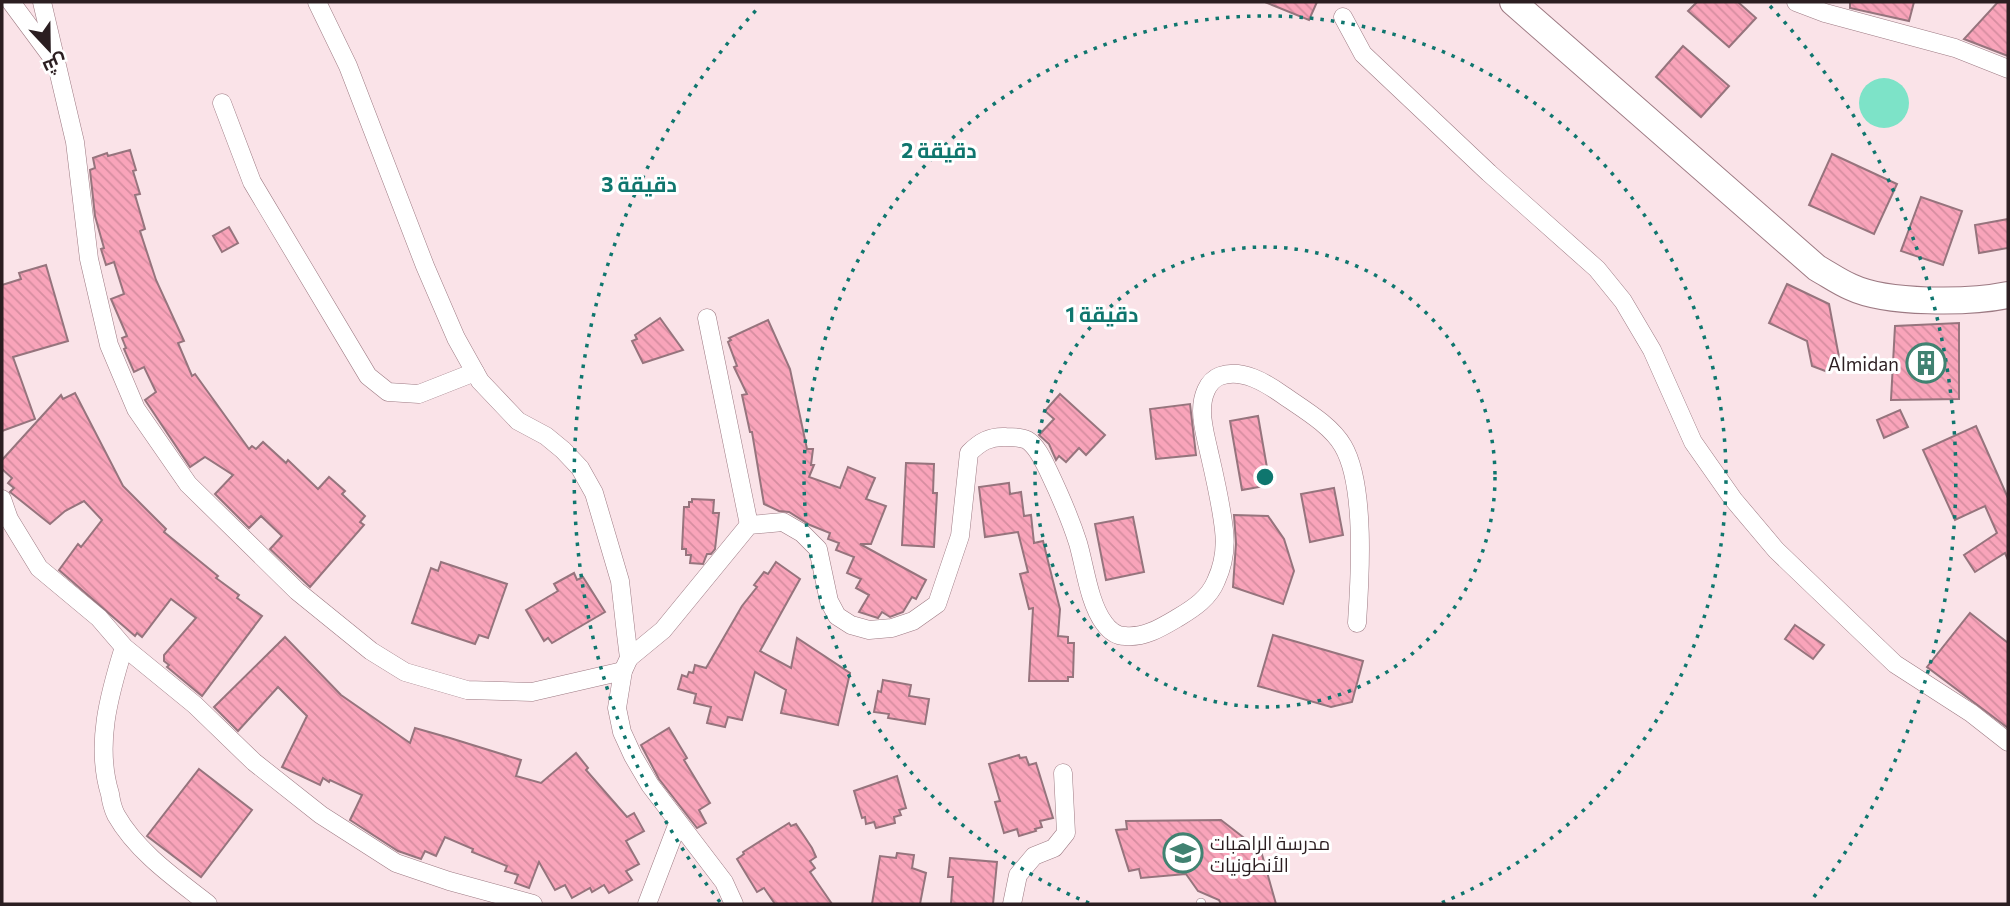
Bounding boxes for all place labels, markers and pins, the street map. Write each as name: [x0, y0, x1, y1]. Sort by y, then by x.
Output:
building icon: Almidan: [1905, 342, 1947, 384]
place label: Almidan: [1828, 352, 1899, 375]
centre of rings: [1253, 465, 1277, 489]
place label: مدرسة الراهبات الأنطونيات: [1210, 831, 1330, 877]
school or university icon: مدرسة الراهبات الأنطونيات: [1162, 832, 1204, 874]

